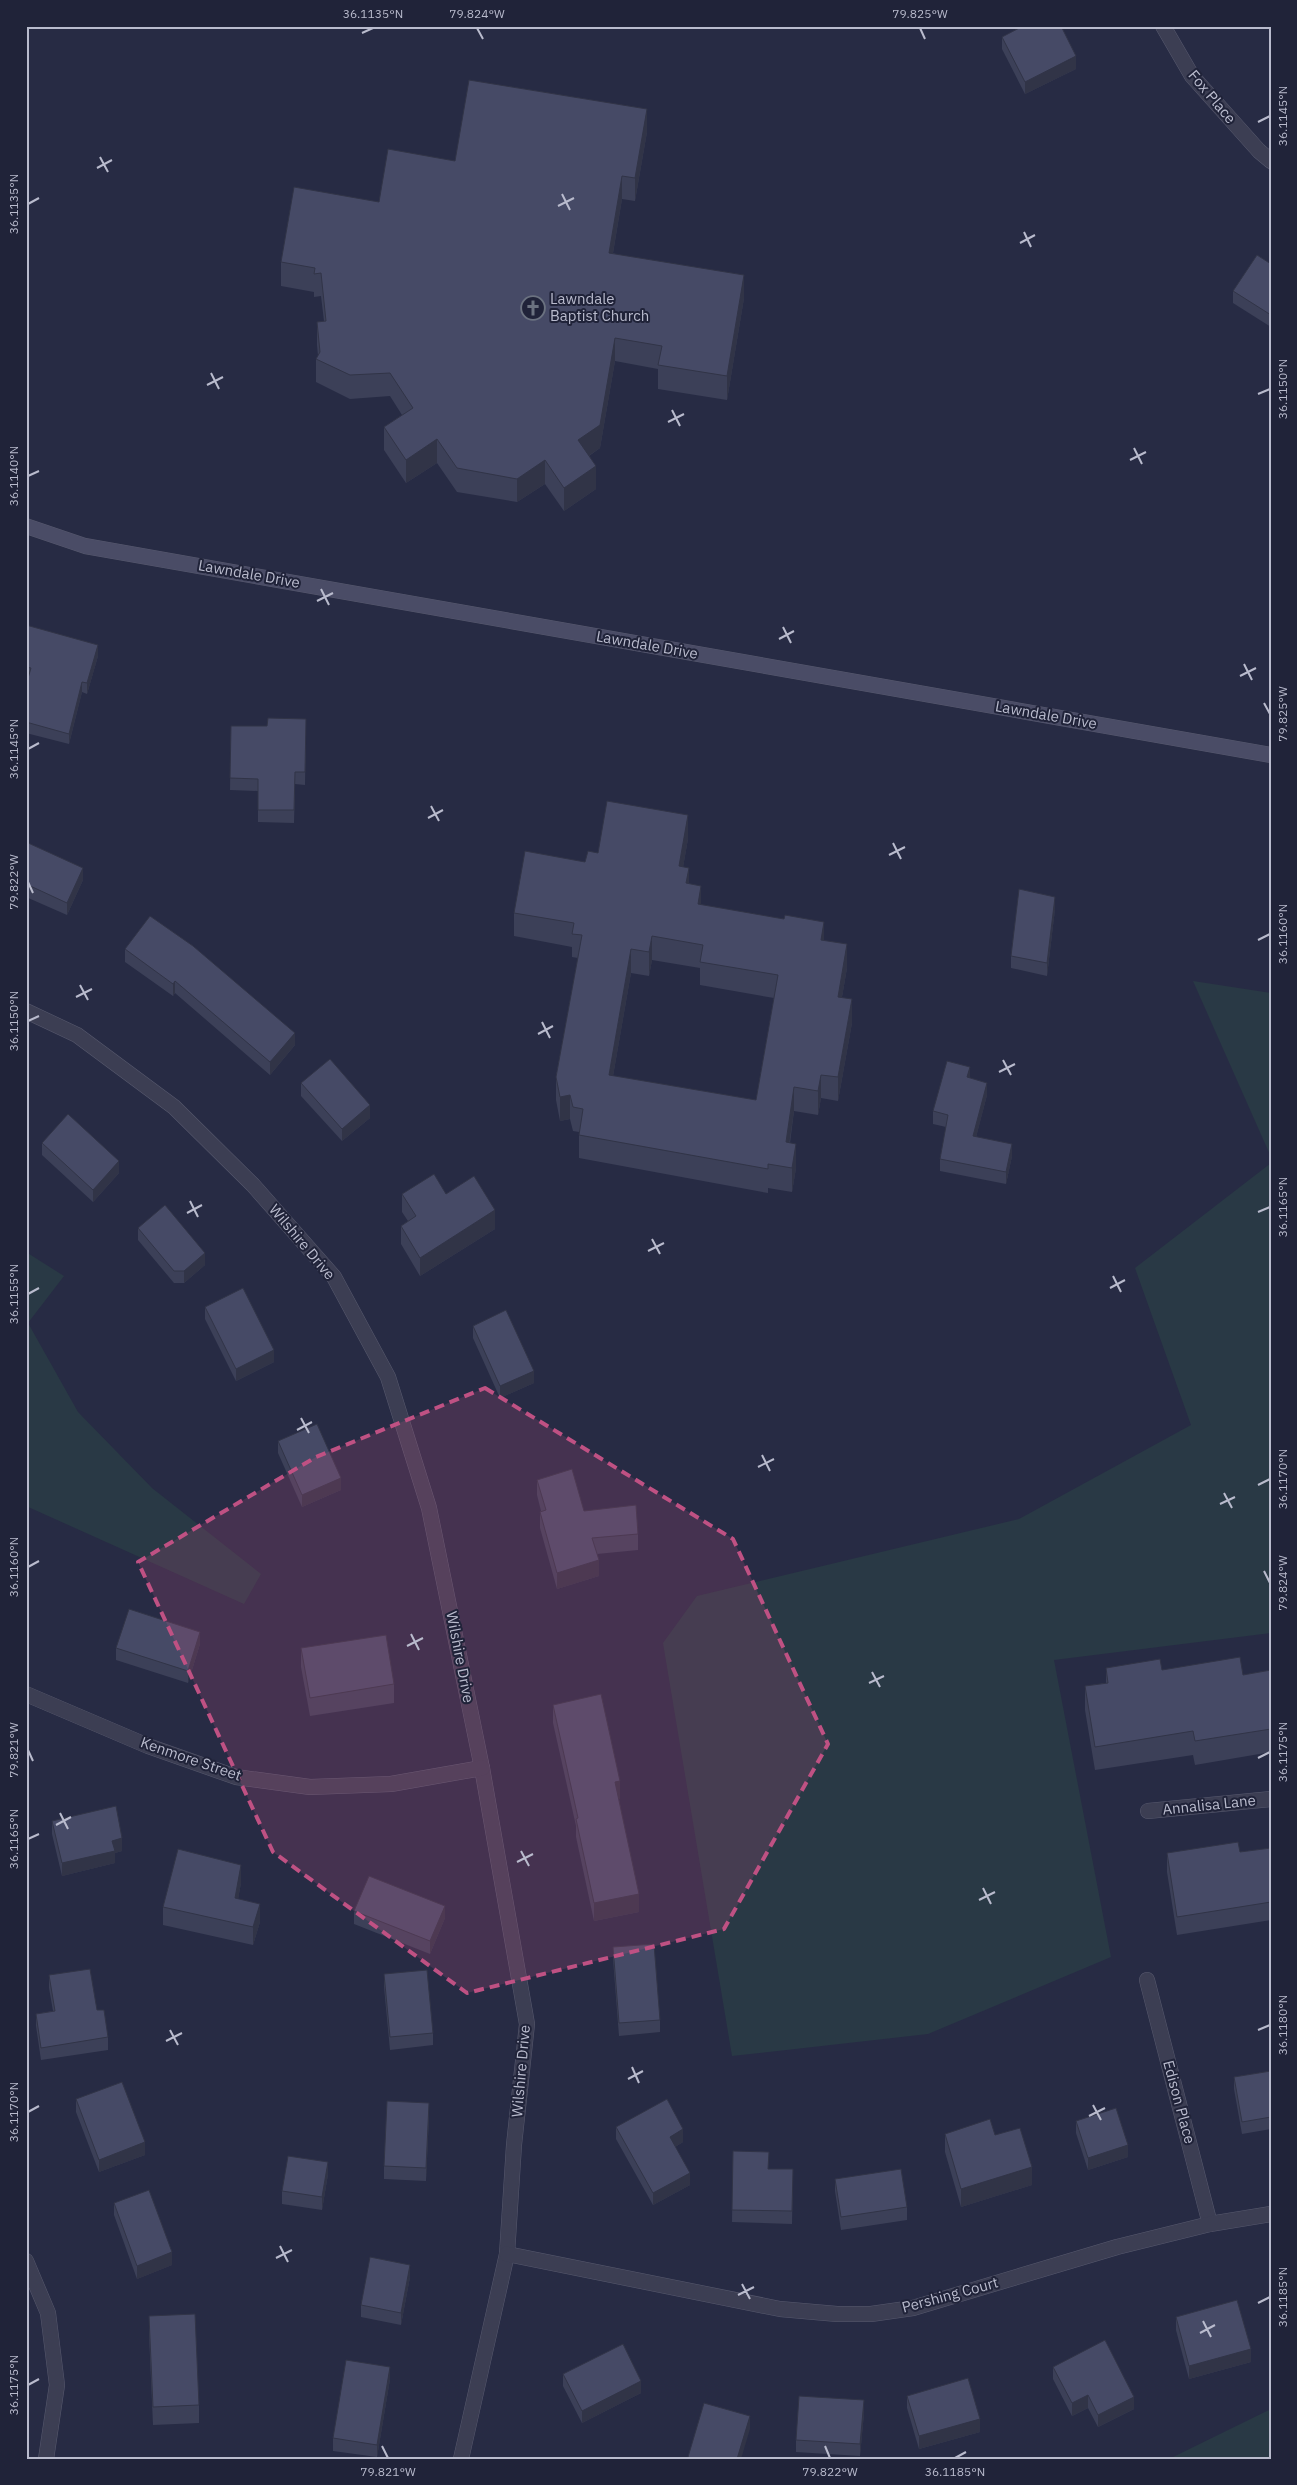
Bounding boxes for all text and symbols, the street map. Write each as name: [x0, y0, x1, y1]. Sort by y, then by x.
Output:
text: 36.1135°N: [343, 6, 403, 21]
text: 79.824°W: [449, 6, 505, 21]
text: 79.825°W: [892, 6, 948, 21]
street label: Fox Place: [1184, 66, 1240, 127]
text: 36.1145°N: [1275, 86, 1290, 146]
text: 36.1135°N: [6, 174, 21, 234]
place label: Lawndale Baptist Church: [550, 289, 649, 325]
church icon: Lawndale Baptist Church: [520, 295, 546, 321]
text: 36.1150°N: [1275, 359, 1290, 419]
text: 36.1140°N: [6, 446, 21, 506]
street label: Lawndale Drive: [197, 555, 301, 592]
street label: Lawndale Drive: [595, 626, 699, 663]
text: 79.825°W: [1275, 686, 1290, 742]
street label: Lawndale Drive: [994, 696, 1098, 733]
text: 36.1145°N: [6, 719, 21, 779]
text: 79.822°W: [6, 854, 21, 910]
text: 36.1160°N: [1275, 904, 1290, 964]
text: 36.1150°N: [6, 991, 21, 1051]
text: 36.1165°N: [1275, 1177, 1290, 1237]
street label: Wilshire Drive: [265, 1200, 339, 1283]
text: 36.1155°N: [6, 1264, 21, 1324]
text: 36.1170°N: [1275, 1449, 1290, 1509]
text: 36.1160°N: [6, 1537, 21, 1597]
text: 79.824°W: [1275, 1555, 1290, 1611]
street label: Wilshire Drive: [442, 1610, 479, 1704]
text: 79.821°W: [6, 1722, 21, 1778]
text: 36.1175°N: [1275, 1722, 1290, 1782]
street label: Kenmore Street: [138, 1732, 244, 1785]
street label: Annalisa Lane: [1161, 1790, 1256, 1819]
text: 36.1165°N: [6, 1809, 21, 1869]
text: 36.1180°N: [1275, 1995, 1290, 2055]
street label: Wilshire Drive: [507, 2024, 534, 2118]
street label: Edison Place: [1159, 2058, 1200, 2146]
text: 36.1170°N: [6, 2082, 21, 2142]
text: 36.1185°N: [1275, 2267, 1290, 2327]
street label: Pershing Court: [900, 2273, 1000, 2317]
text: 36.1175°N: [6, 2355, 21, 2415]
text: 79.821°W: [360, 2464, 416, 2479]
text: 79.822°W: [802, 2464, 858, 2479]
text: 36.1185°N: [925, 2464, 985, 2479]

